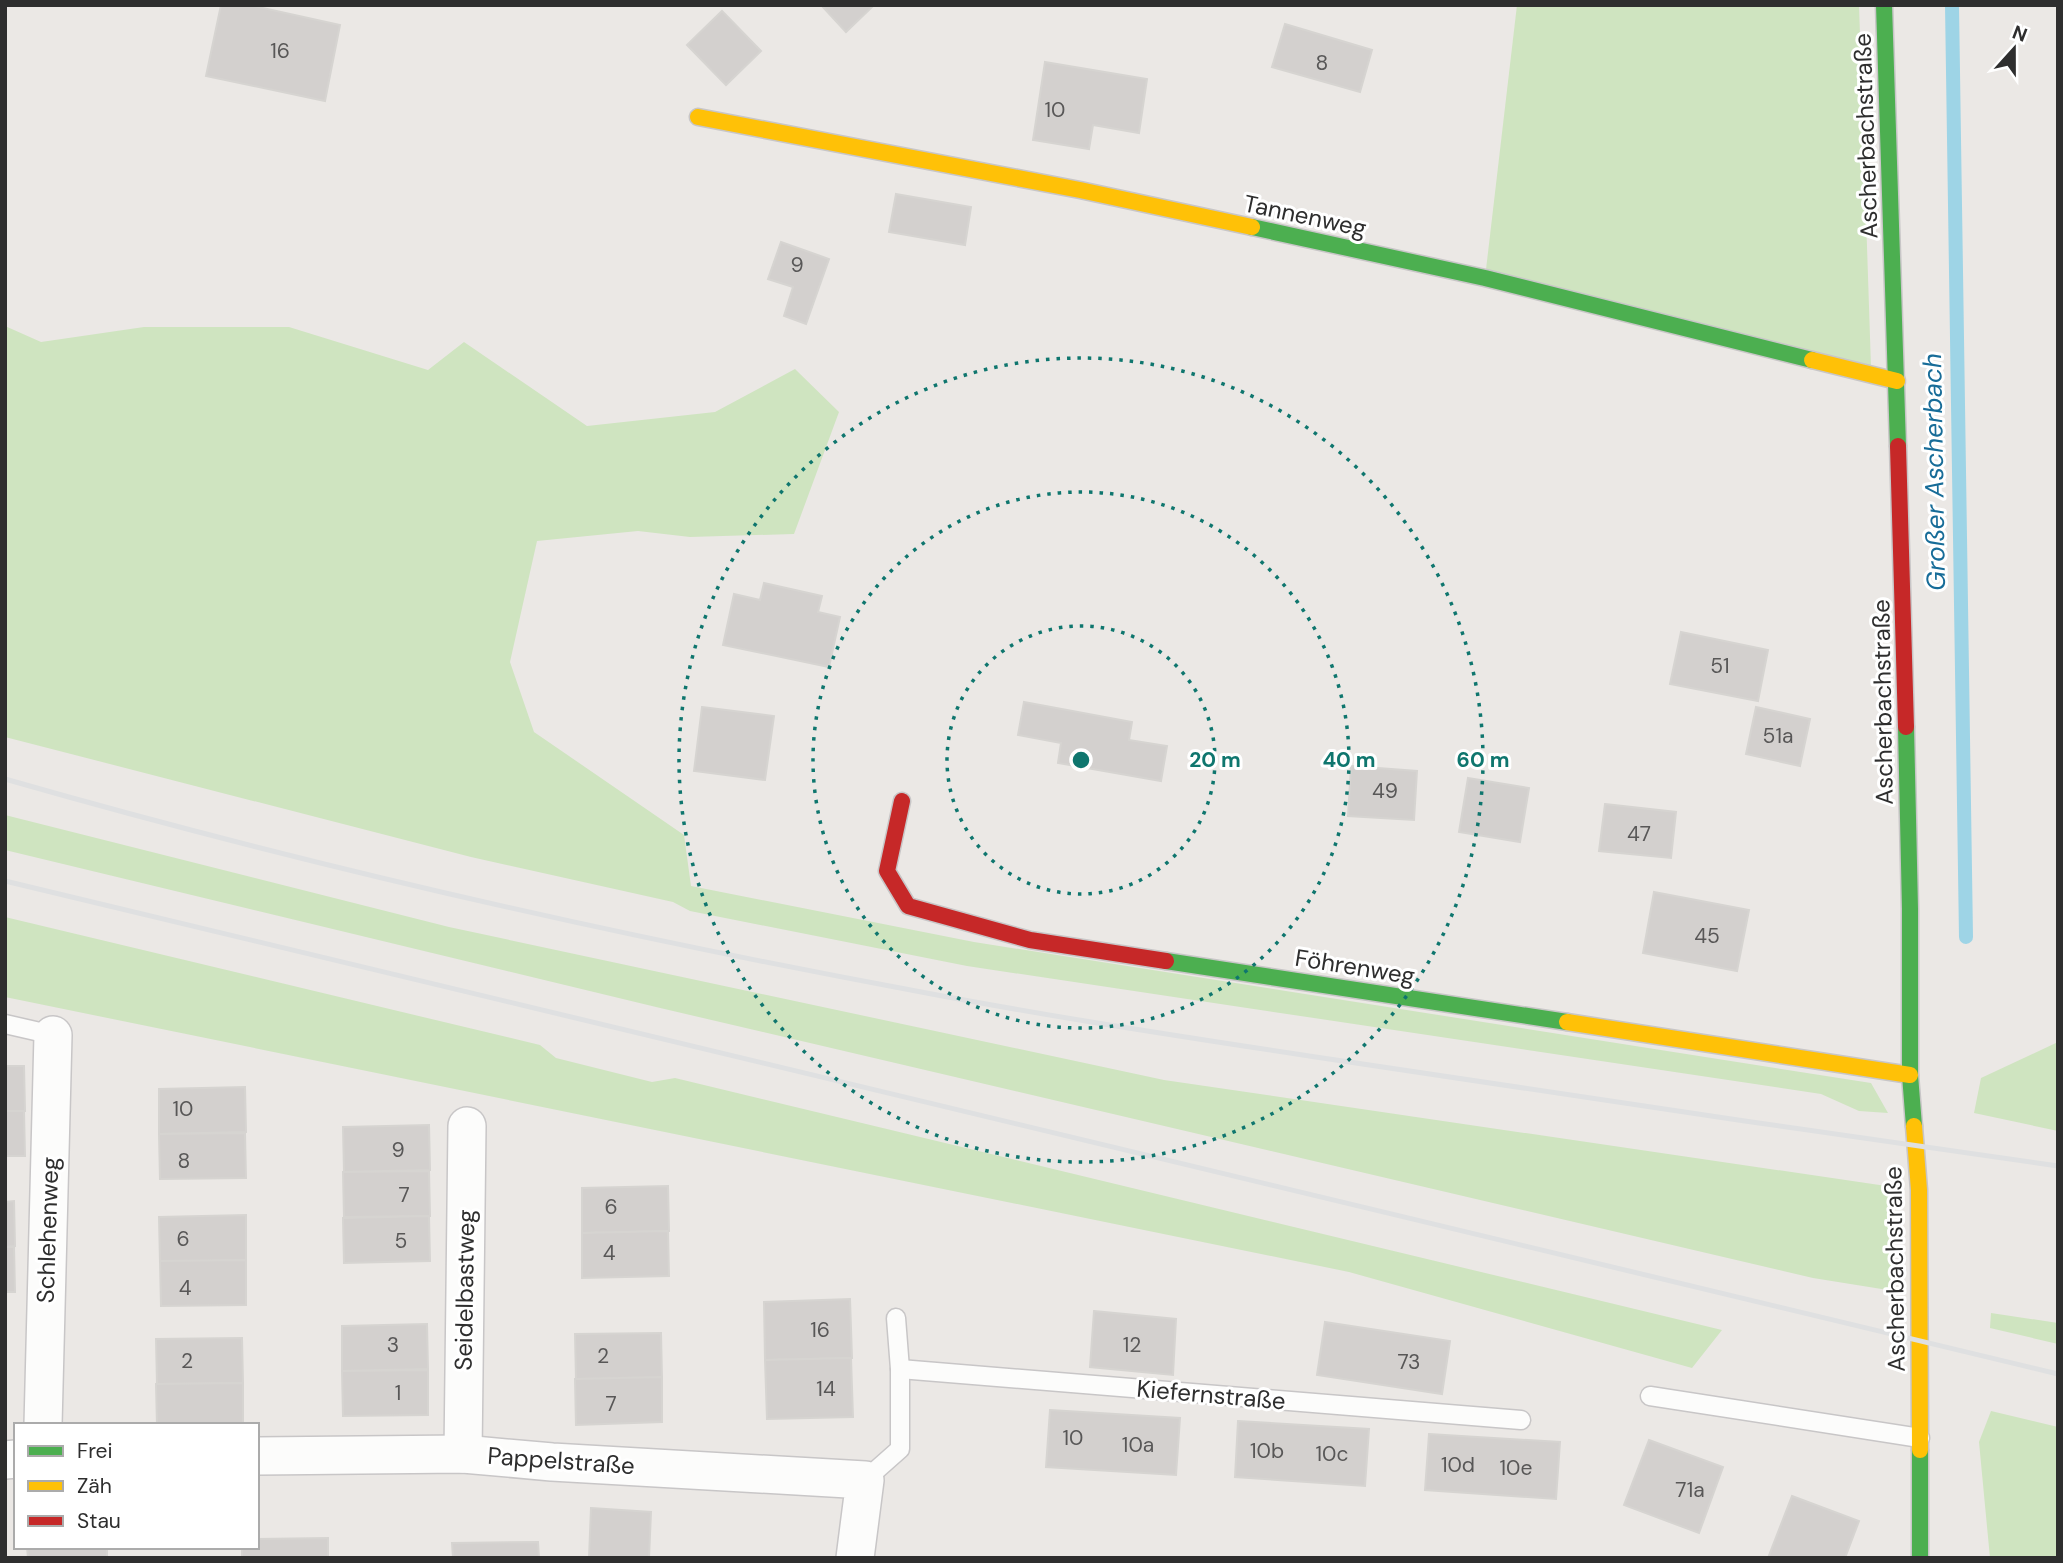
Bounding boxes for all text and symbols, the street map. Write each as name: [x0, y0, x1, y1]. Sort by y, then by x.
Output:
north arrow: [1979, 14, 2049, 84]
text: N: [2009, 19, 2031, 48]
street label: Ascherbachstraße: [1846, 33, 1885, 239]
house number: 16: [270, 37, 290, 65]
house number: 8: [1316, 49, 1328, 77]
house number: 10: [1045, 96, 1065, 124]
street label: Tannenweg: [1241, 187, 1369, 244]
house number: 9: [790, 251, 804, 279]
water label: Großer Ascherbach: [1915, 353, 1953, 591]
street label: Ascherbachstraße: [1865, 599, 1900, 805]
house number: 51: [1710, 652, 1730, 680]
house number: 51a: [1763, 722, 1793, 750]
text: 20 m: [1189, 746, 1241, 774]
text: 40 m: [1322, 746, 1376, 774]
text: 60 m: [1457, 746, 1509, 774]
centre of rings: [1069, 748, 1093, 772]
house number: 49: [1372, 777, 1398, 805]
house number: 47: [1627, 820, 1651, 848]
house number: 45: [1694, 922, 1720, 950]
street label: Föhrenweg: [1293, 942, 1417, 991]
house number: 10: [173, 1095, 193, 1123]
house number: 9: [391, 1136, 405, 1164]
house number: 8: [178, 1147, 190, 1175]
street label: Schlehenweg: [29, 1156, 66, 1304]
street label: Ascherbachstraße: [1877, 1166, 1912, 1372]
house number: 7: [398, 1181, 410, 1209]
house number: 6: [604, 1193, 618, 1221]
street label: Seidelbastweg: [448, 1209, 481, 1371]
house number: 6: [176, 1225, 190, 1253]
house number: 5: [395, 1227, 407, 1255]
house number: 4: [603, 1239, 616, 1267]
house number: 4: [179, 1274, 192, 1302]
house number: 16: [810, 1316, 830, 1344]
house number: 3: [387, 1331, 399, 1359]
house number: 12: [1123, 1331, 1141, 1359]
house number: 2: [597, 1342, 609, 1370]
house number: 2: [181, 1347, 193, 1375]
house number: 73: [1397, 1348, 1421, 1376]
street label: Kiefernstraße: [1135, 1373, 1287, 1416]
house number: 14: [816, 1375, 836, 1403]
house number: 1: [395, 1379, 401, 1407]
house number: 7: [605, 1390, 617, 1418]
legend: [14, 1423, 259, 1549]
house number: 10: [1063, 1424, 1083, 1452]
house number: 10a: [1122, 1431, 1154, 1459]
text: Frei: [77, 1437, 113, 1465]
house number: 10b: [1250, 1437, 1284, 1465]
street label: Pappelstraße: [486, 1440, 636, 1481]
house number: 10c: [1316, 1440, 1348, 1468]
house number: 10d: [1441, 1451, 1475, 1479]
house number: 10e: [1500, 1454, 1532, 1482]
text: Zäh: [77, 1472, 112, 1500]
house number: 71a: [1675, 1476, 1705, 1504]
text: Stau: [77, 1507, 121, 1535]

